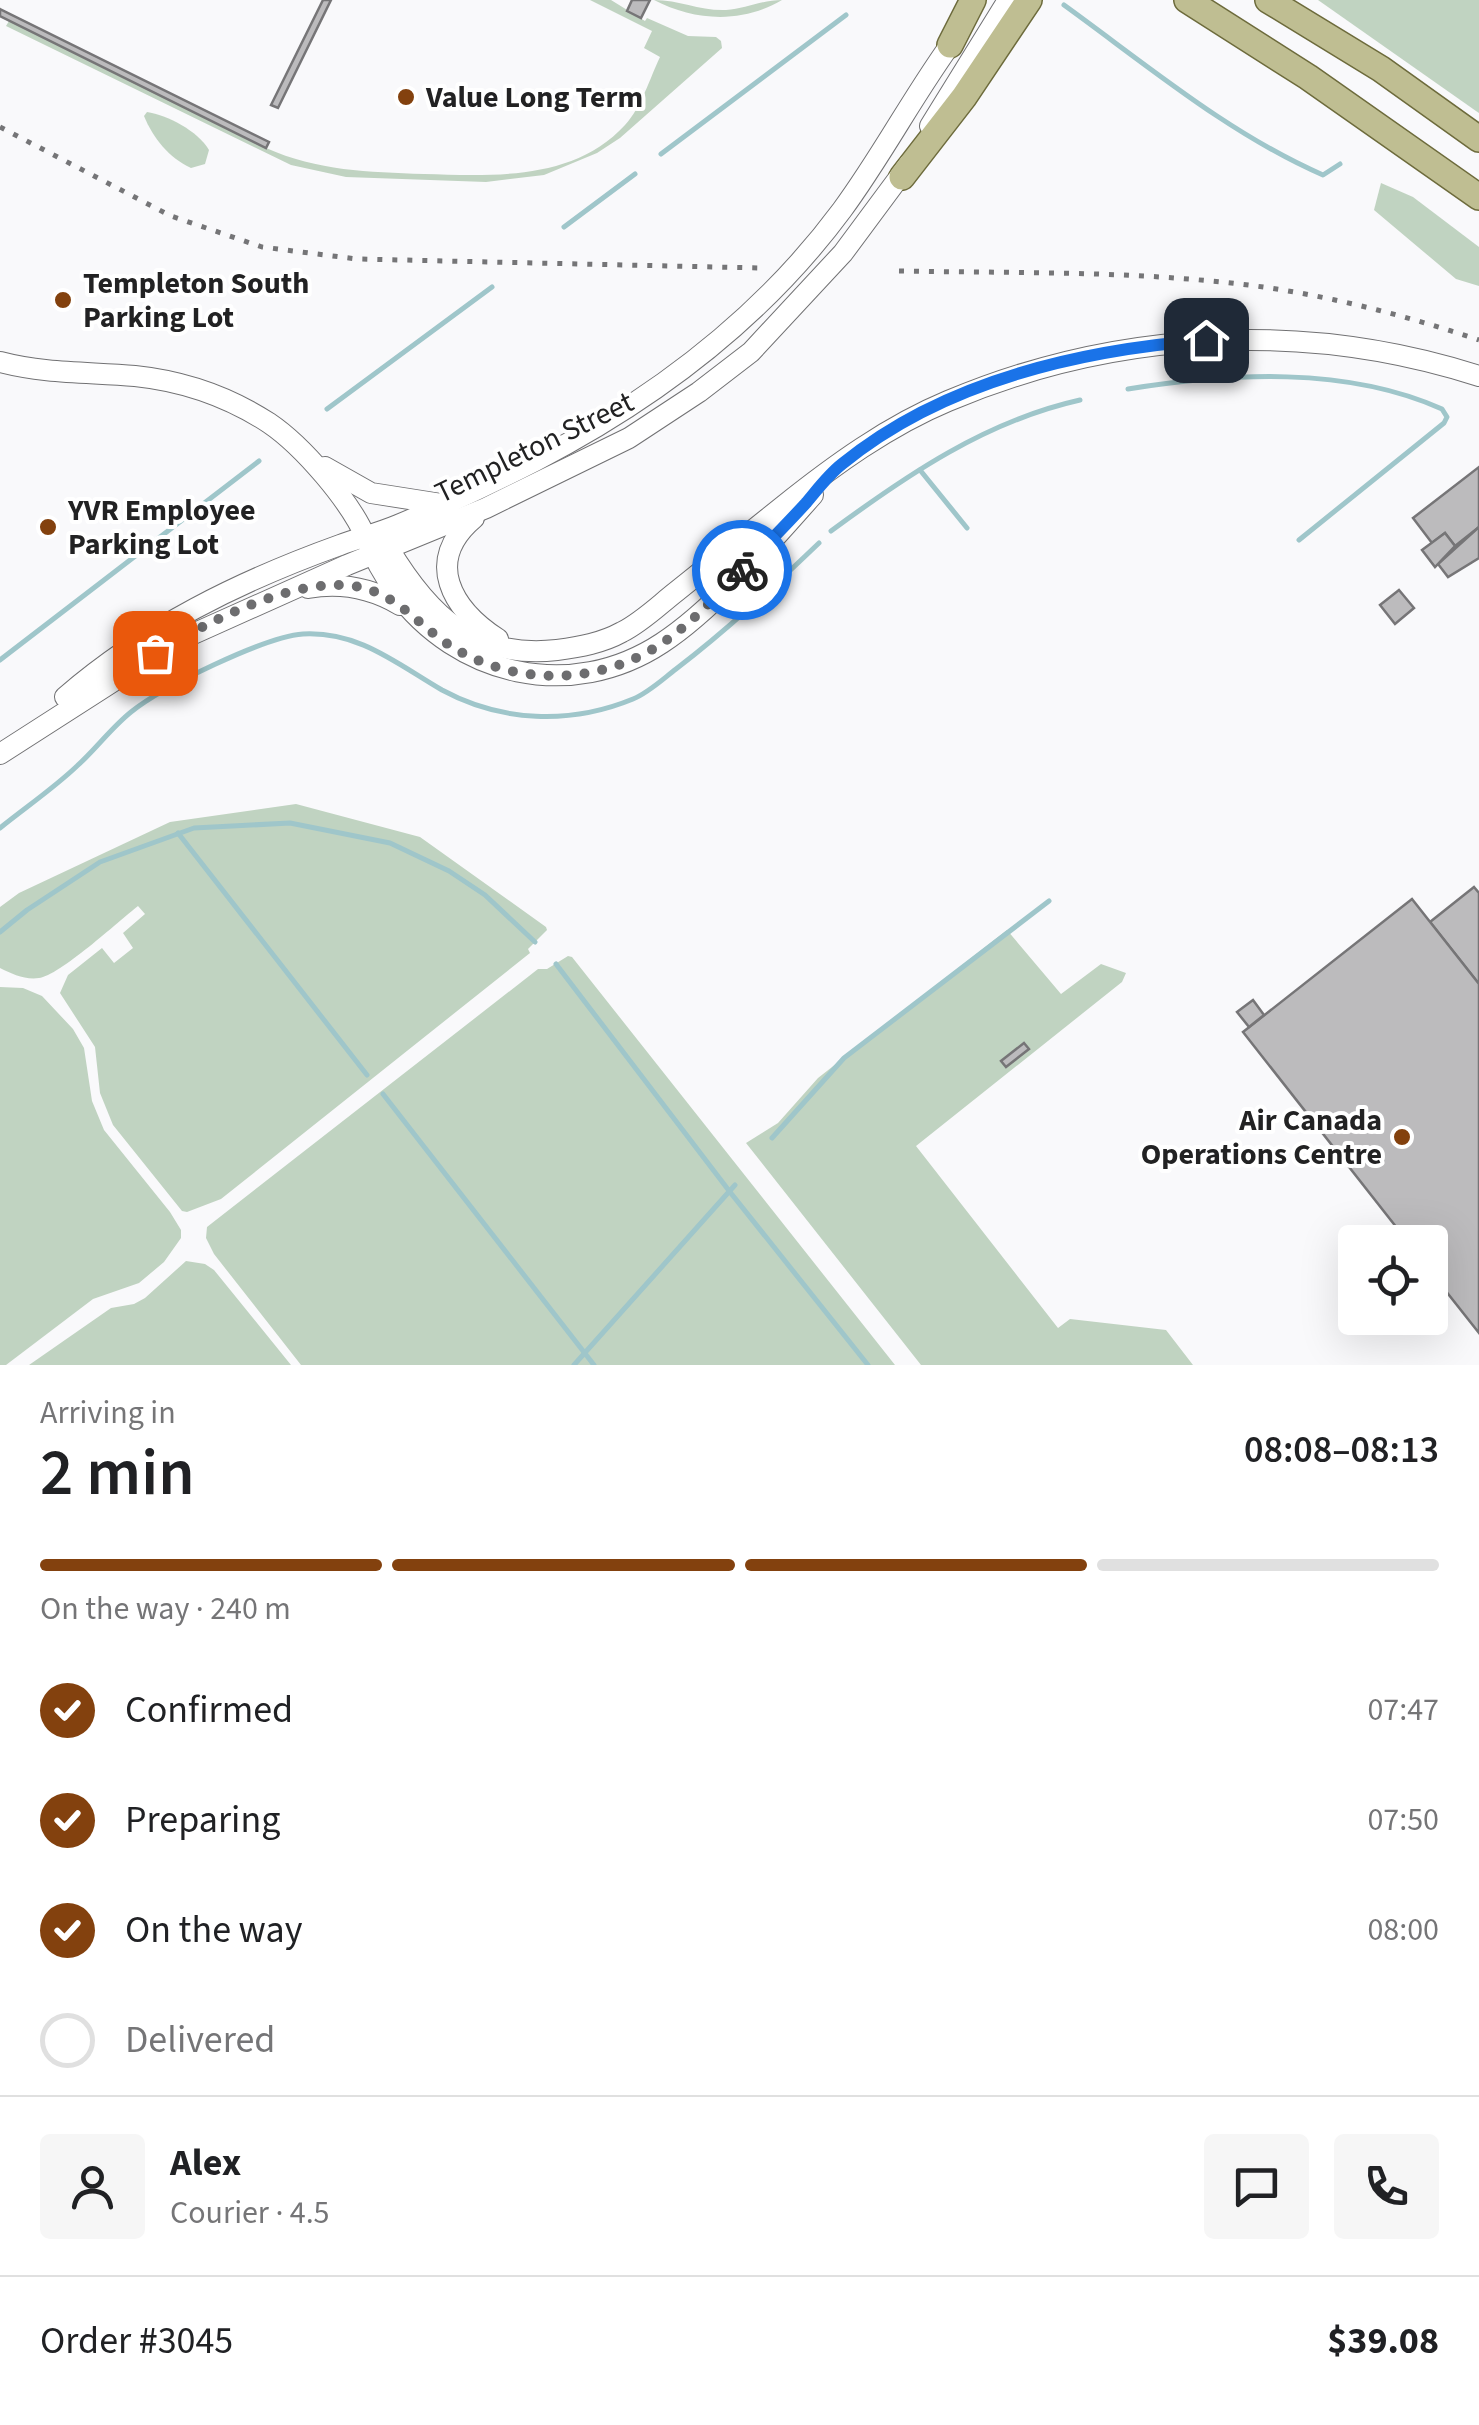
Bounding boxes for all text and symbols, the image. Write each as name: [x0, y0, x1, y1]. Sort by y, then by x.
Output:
place label: Value Long Term: [425, 76, 643, 119]
marker: Value Long Term: [395, 86, 417, 108]
place label: Templeton South Parking Lot: [83, 262, 309, 339]
marker: Templeton South Parking Lot: [52, 289, 74, 311]
pin: [1164, 298, 1249, 383]
icon: home: [1179, 313, 1234, 368]
street label: Templeton Street: [428, 381, 641, 514]
place label: YVR Employee Parking Lot: [67, 489, 256, 566]
marker: YVR Employee Parking Lot: [37, 516, 59, 538]
courier: [692, 520, 792, 620]
icon: bike: [715, 543, 770, 598]
pin: [113, 611, 198, 696]
icon: bag: [128, 626, 183, 681]
place label: Air Canada Operations Centre: [1141, 1099, 1382, 1176]
marker: Air Canada Operations Centre: [1391, 1126, 1413, 1148]
map controls: [1338, 1225, 1448, 1335]
button: locate: [1338, 1225, 1448, 1335]
text: Arriving in: [40, 1390, 176, 1436]
text: 08:08–08:13: [1244, 1423, 1439, 1477]
text: 2 min: [40, 1427, 195, 1520]
text: On the way · 240 m: [40, 1586, 291, 1632]
icon: check: [40, 1683, 95, 1738]
text: Confirmed: [125, 1683, 293, 1737]
text: 07:47: [1367, 1687, 1439, 1733]
icon: check: [40, 1793, 95, 1848]
text: Preparing: [125, 1793, 280, 1847]
text: 07:50: [1367, 1797, 1439, 1843]
icon: check: [40, 1903, 95, 1958]
text: On the way: [125, 1903, 302, 1957]
text: 08:00: [1367, 1907, 1439, 1953]
text: Delivered: [125, 2013, 275, 2067]
button: person: [40, 2134, 145, 2239]
button: chat: [1204, 2134, 1309, 2239]
button: phone: [1334, 2134, 1439, 2239]
text: Alex: [170, 2136, 241, 2190]
text: Courier · 4.5: [170, 2190, 330, 2236]
text: Order #3045: [40, 2314, 233, 2368]
text: $39.08: [1327, 2314, 1439, 2368]

